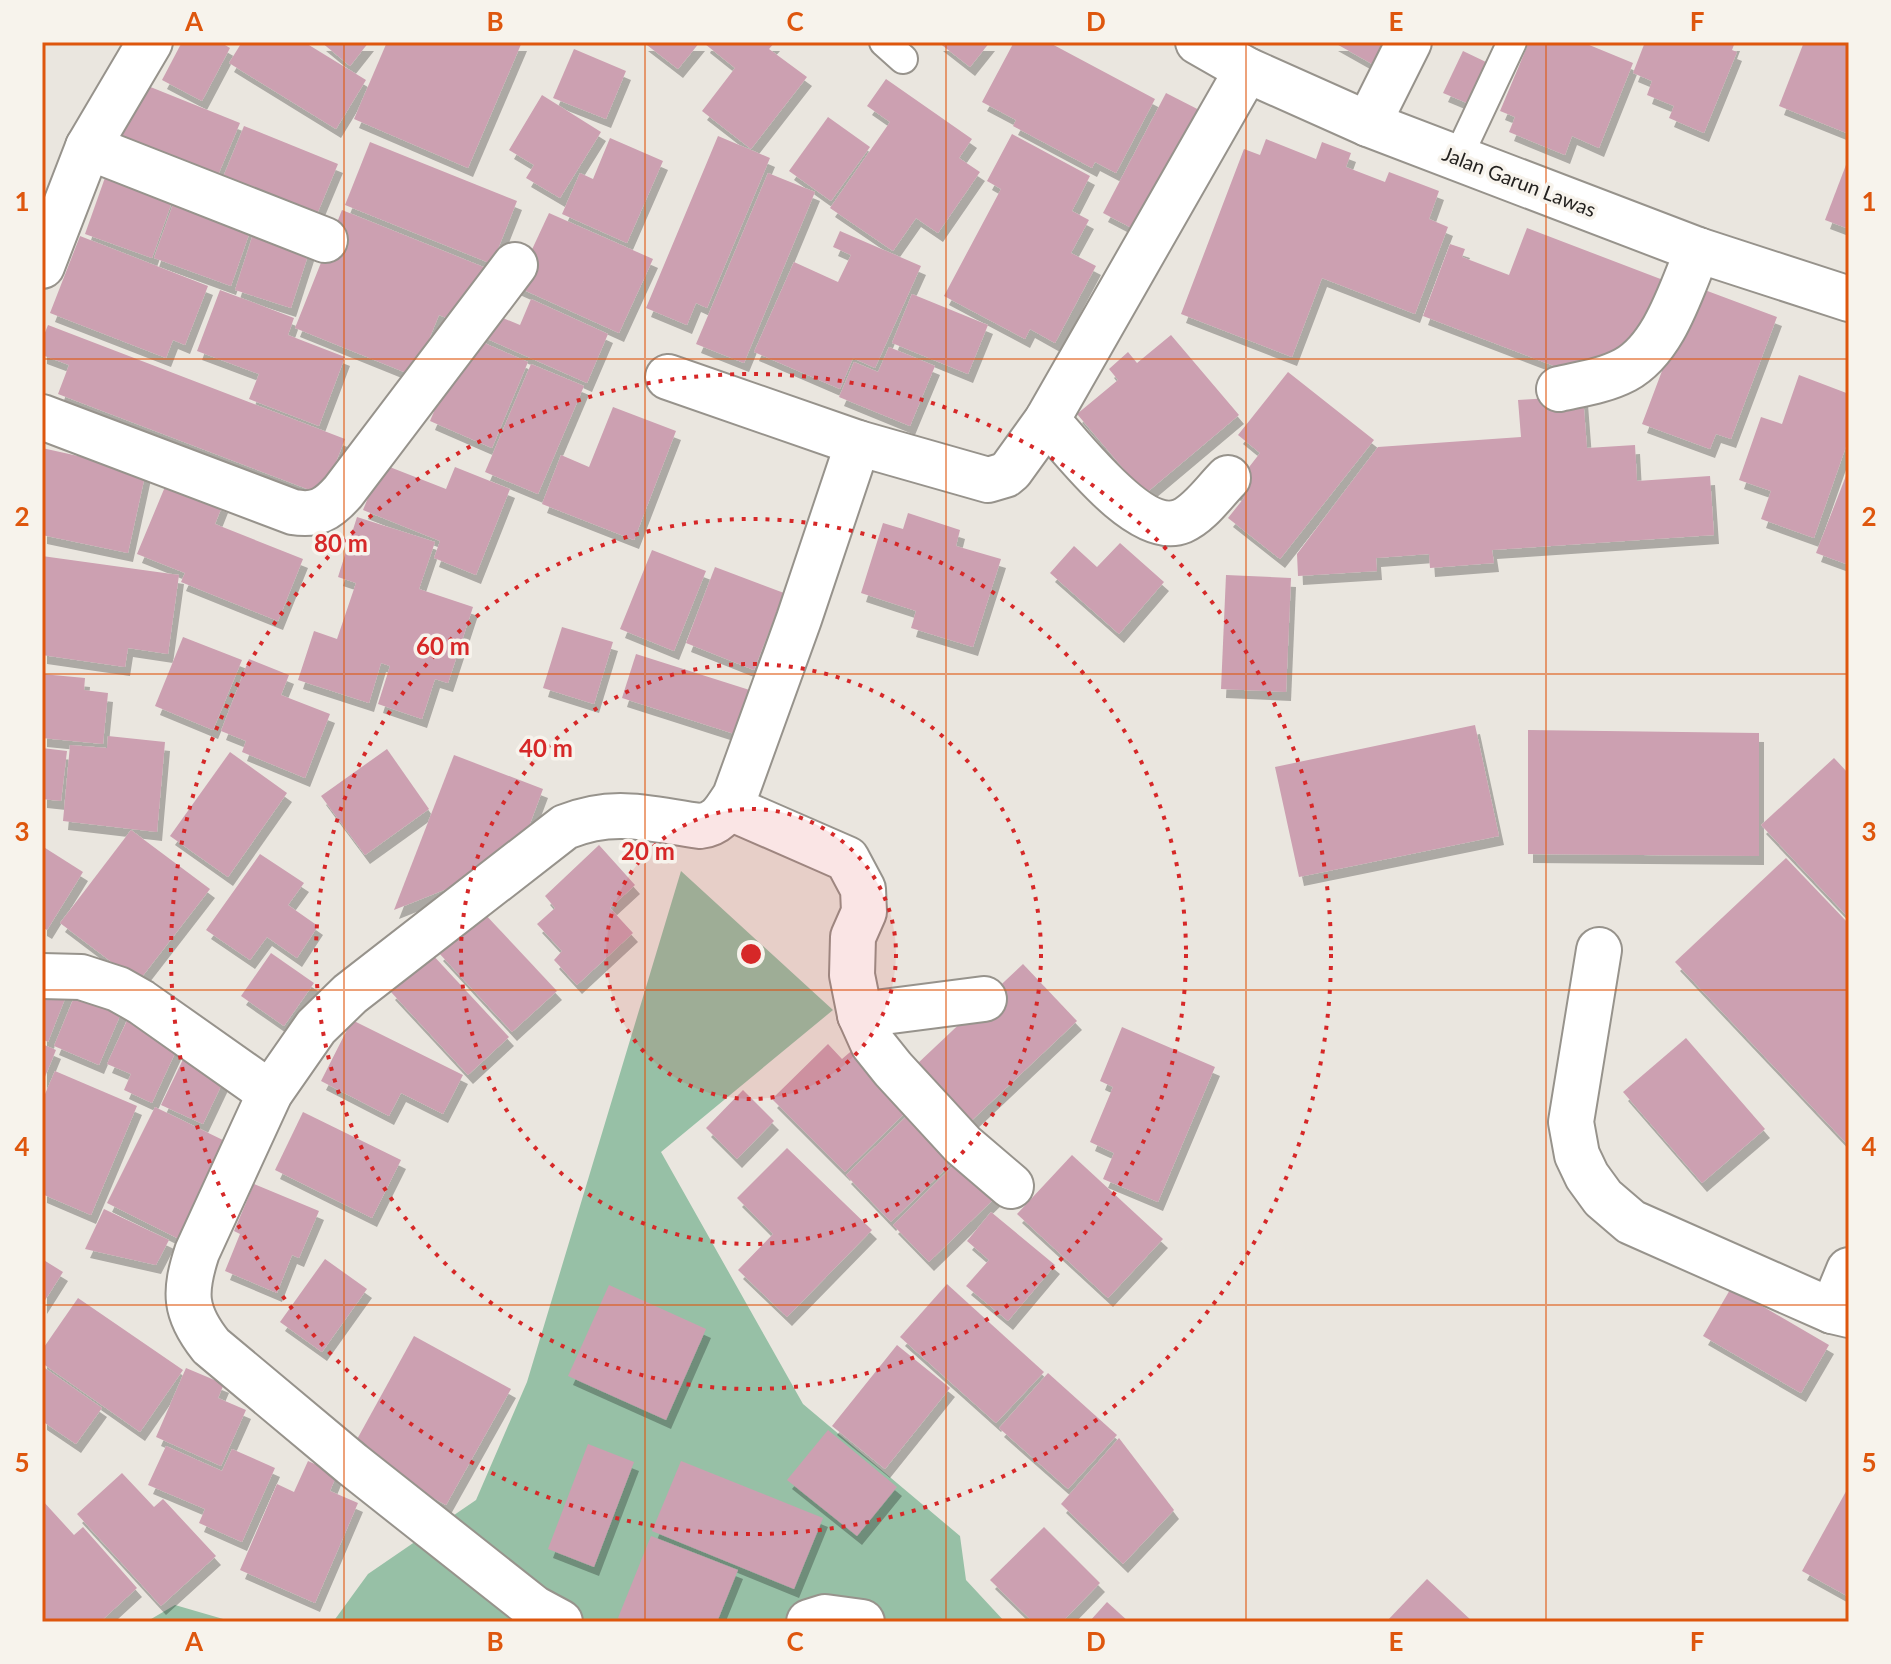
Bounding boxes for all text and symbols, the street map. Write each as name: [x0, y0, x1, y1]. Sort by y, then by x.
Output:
text: A: [184, 5, 204, 37]
text: B: [486, 5, 504, 37]
text: C: [786, 5, 804, 37]
text: D: [1086, 5, 1106, 37]
text: E: [1389, 5, 1403, 37]
text: F: [1690, 5, 1704, 37]
street label: Jalan Garun Lawas: [1439, 141, 1600, 221]
text: 1: [14, 185, 30, 217]
text: 1: [1861, 185, 1877, 217]
text: 2: [14, 500, 30, 532]
text: 2: [1861, 500, 1877, 532]
text: 80 m: [314, 528, 368, 557]
text: 60 m: [416, 631, 470, 660]
text: 40 m: [519, 733, 573, 762]
text: 3: [14, 815, 30, 847]
text: 3: [1861, 815, 1877, 847]
text: 20 m: [621, 836, 675, 865]
centre of rings: [737, 940, 765, 968]
text: 4: [14, 1130, 30, 1162]
text: 4: [1861, 1130, 1877, 1162]
text: 5: [14, 1446, 30, 1478]
text: 5: [1861, 1446, 1877, 1478]
text: A: [184, 1625, 204, 1657]
text: B: [486, 1625, 504, 1657]
text: C: [786, 1625, 804, 1657]
text: D: [1086, 1625, 1106, 1657]
text: E: [1389, 1625, 1403, 1657]
text: F: [1690, 1625, 1704, 1657]

